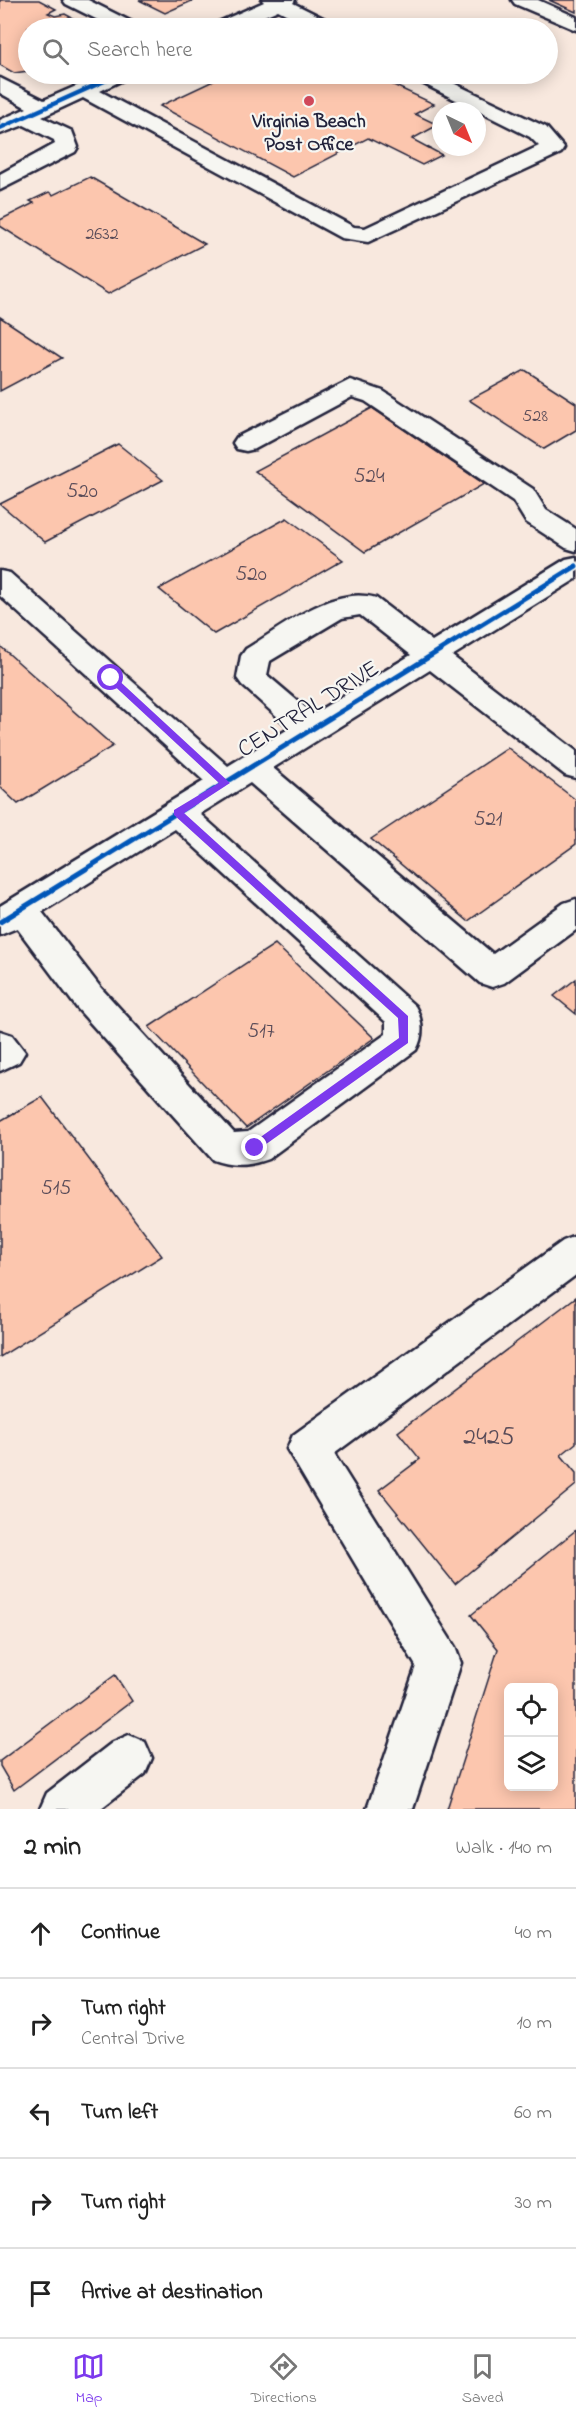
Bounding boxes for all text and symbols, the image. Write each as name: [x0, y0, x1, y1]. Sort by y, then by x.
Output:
search box: [18, 18, 558, 84]
icon: search: [39, 35, 72, 68]
text: Search here: [87, 35, 192, 67]
marker: Virginia Beach Post Office: [302, 94, 316, 108]
north arrow: [432, 102, 486, 156]
place label: Virginia Beach Post Office: [251, 108, 366, 160]
house number: 2632: [85, 222, 119, 248]
house number: 528: [522, 404, 548, 430]
house number: 524: [353, 462, 385, 492]
house number: 520: [66, 477, 98, 507]
house number: 520: [235, 560, 267, 590]
street label: CENTRAL DRIVE: [231, 652, 387, 768]
route start: [97, 664, 123, 690]
house number: 521: [473, 805, 503, 835]
house number: 517: [247, 1017, 275, 1047]
route end: [241, 1134, 267, 1160]
house number: 515: [41, 1174, 71, 1204]
house number: 2425: [463, 1419, 515, 1457]
map controls: [504, 1683, 558, 1791]
button: locate: [504, 1683, 558, 1737]
button: layers: [504, 1737, 558, 1791]
text: 2 min: [24, 1829, 81, 1867]
text: Walk · 140 m: [456, 1834, 552, 1863]
icon: ahead: [24, 1917, 57, 1950]
text: Continue: [81, 1917, 160, 1949]
text: 40 m: [515, 1919, 552, 1948]
text: Turn right: [81, 1993, 166, 2025]
icon: right: [24, 2007, 57, 2040]
text: 10 m: [516, 2009, 552, 2038]
text: Central Drive: [81, 2025, 185, 2054]
icon: left: [24, 2097, 57, 2130]
text: Turn left: [81, 2097, 158, 2129]
text: 60 m: [514, 2099, 552, 2128]
icon: right: [24, 2187, 57, 2220]
text: Turn right: [81, 2187, 166, 2219]
text: 30 m: [515, 2189, 552, 2218]
icon: arrive: [24, 2277, 57, 2310]
text: Arrive at destination: [81, 2277, 263, 2309]
tab: Map: [72, 2350, 105, 2410]
tab: Directions: [250, 2350, 317, 2410]
tab: Saved: [462, 2350, 504, 2410]

